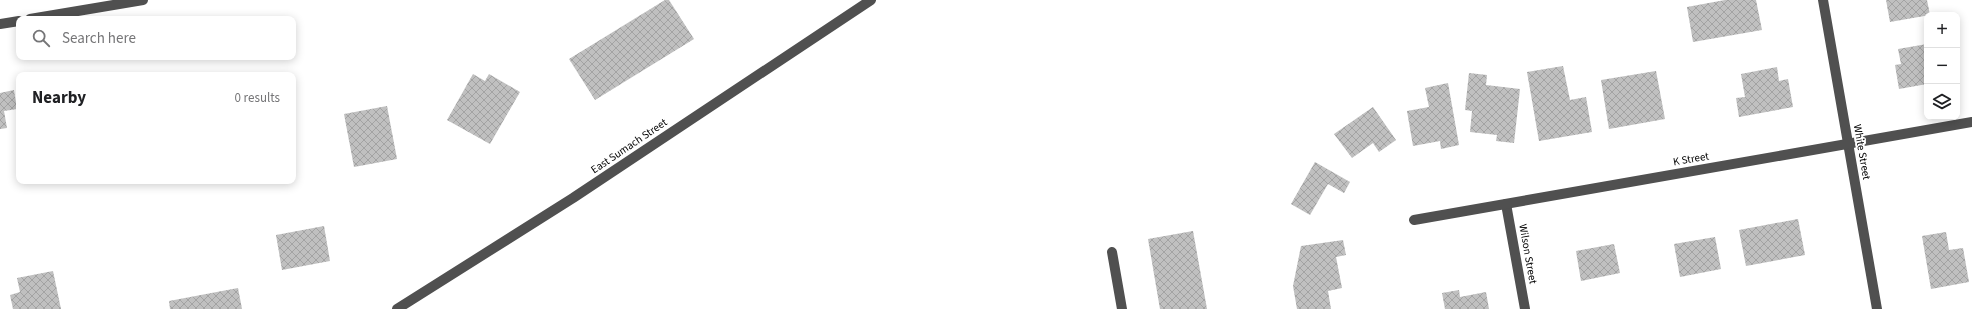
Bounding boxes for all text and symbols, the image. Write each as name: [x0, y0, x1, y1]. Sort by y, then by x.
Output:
map controls: [1924, 12, 1960, 120]
button: +: [1924, 12, 1960, 48]
search box: [16, 16, 296, 60]
icon: search: [30, 27, 52, 49]
text: Search here: [62, 28, 136, 49]
button: −: [1924, 48, 1960, 84]
button: layers: [1924, 84, 1960, 120]
text: Nearby: [32, 86, 86, 110]
text: 0 results: [235, 89, 280, 107]
street label: East Sumach Street: [588, 115, 670, 177]
street label: White Street: [1850, 123, 1874, 181]
street label: K Street: [1672, 148, 1710, 170]
street label: Wilson Street: [1515, 223, 1541, 285]

